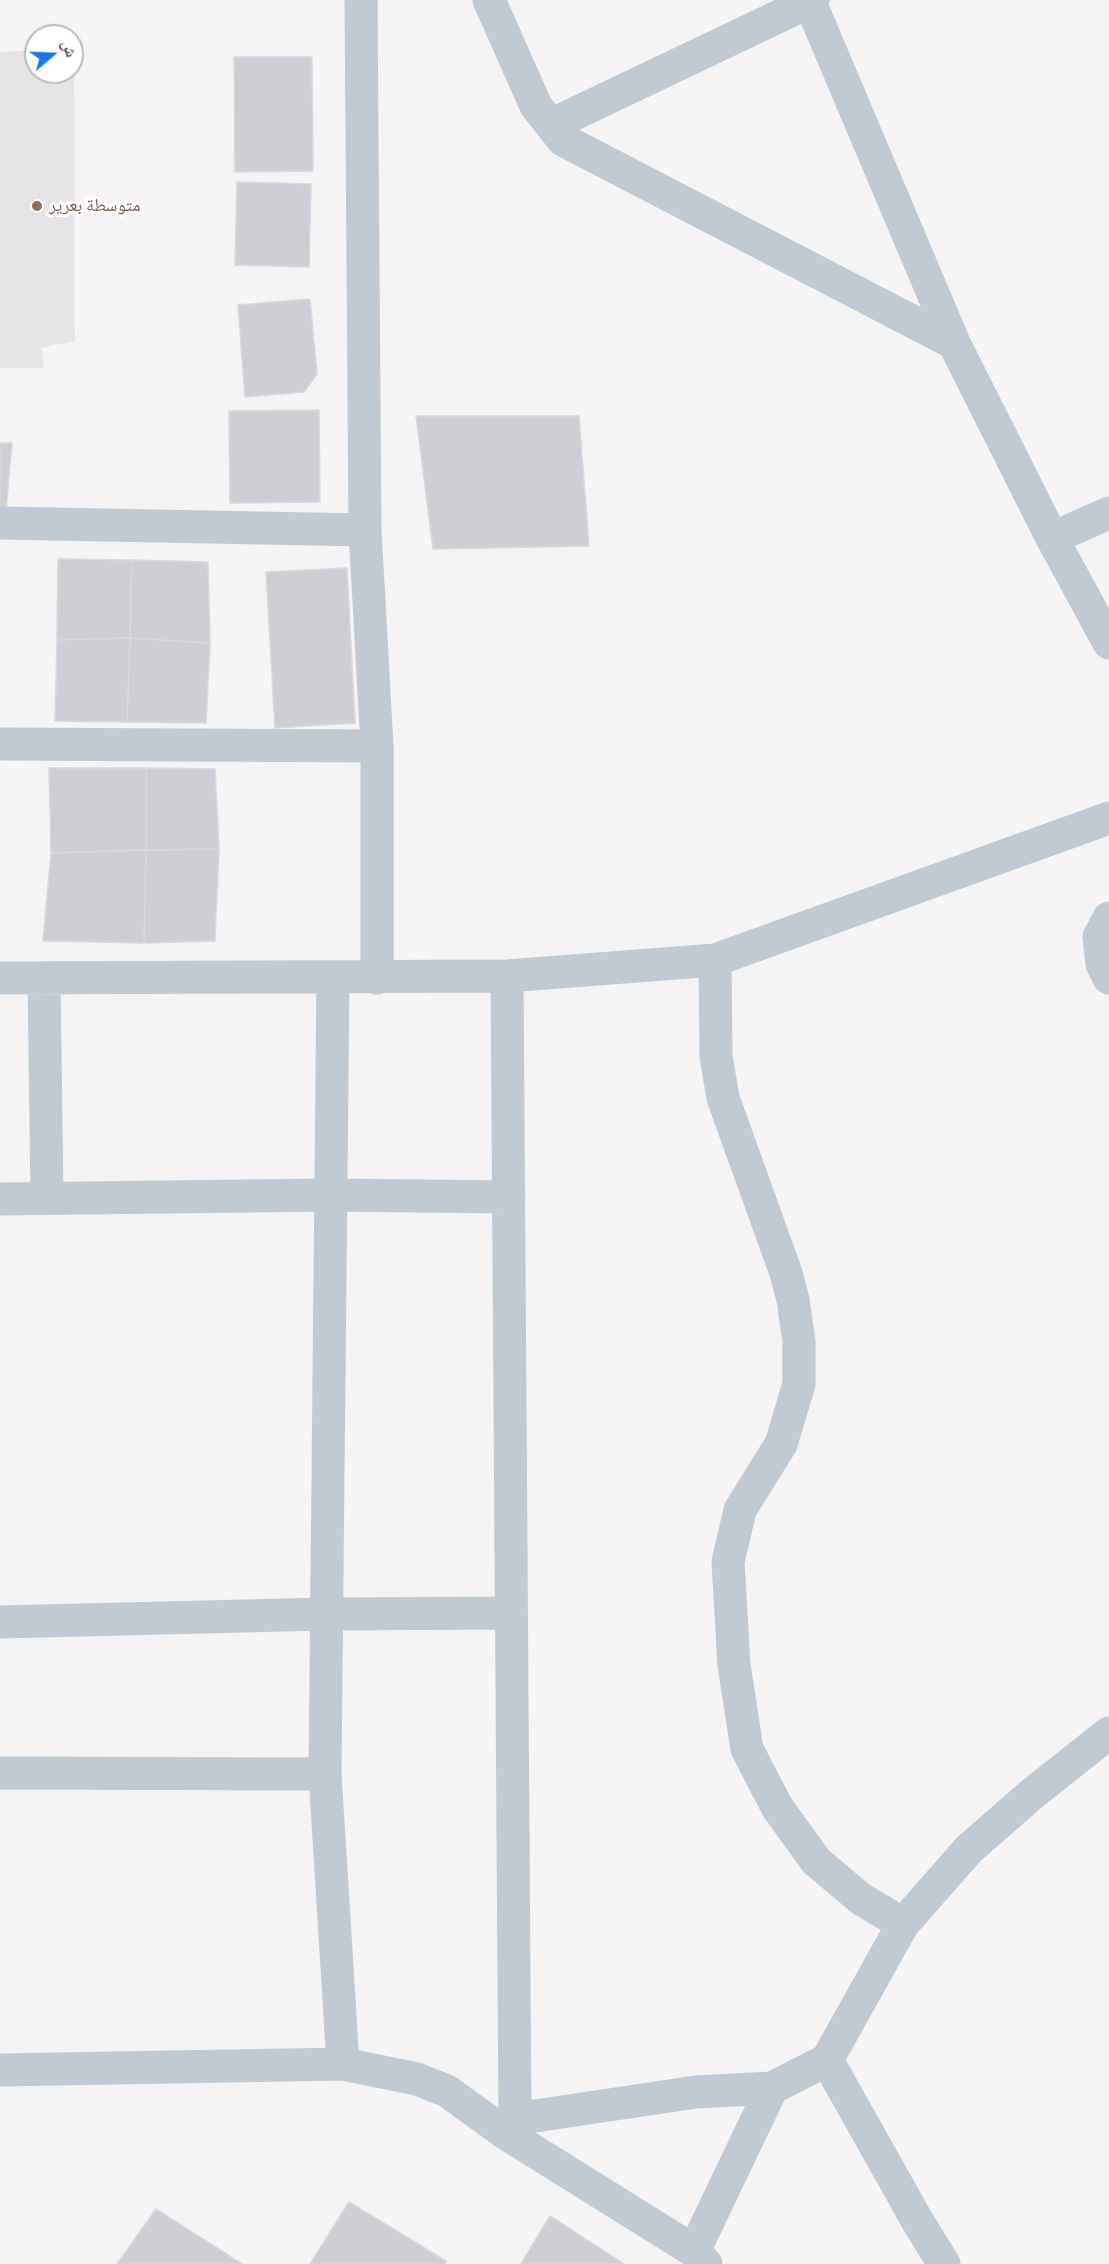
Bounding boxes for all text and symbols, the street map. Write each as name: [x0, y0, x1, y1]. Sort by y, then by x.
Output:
north arrow: [24, 24, 84, 84]
text: ش: [57, 37, 81, 60]
place label: متوسطة بعرير: [49, 195, 140, 217]
marker: متوسطة بعرير: [30, 199, 44, 213]

